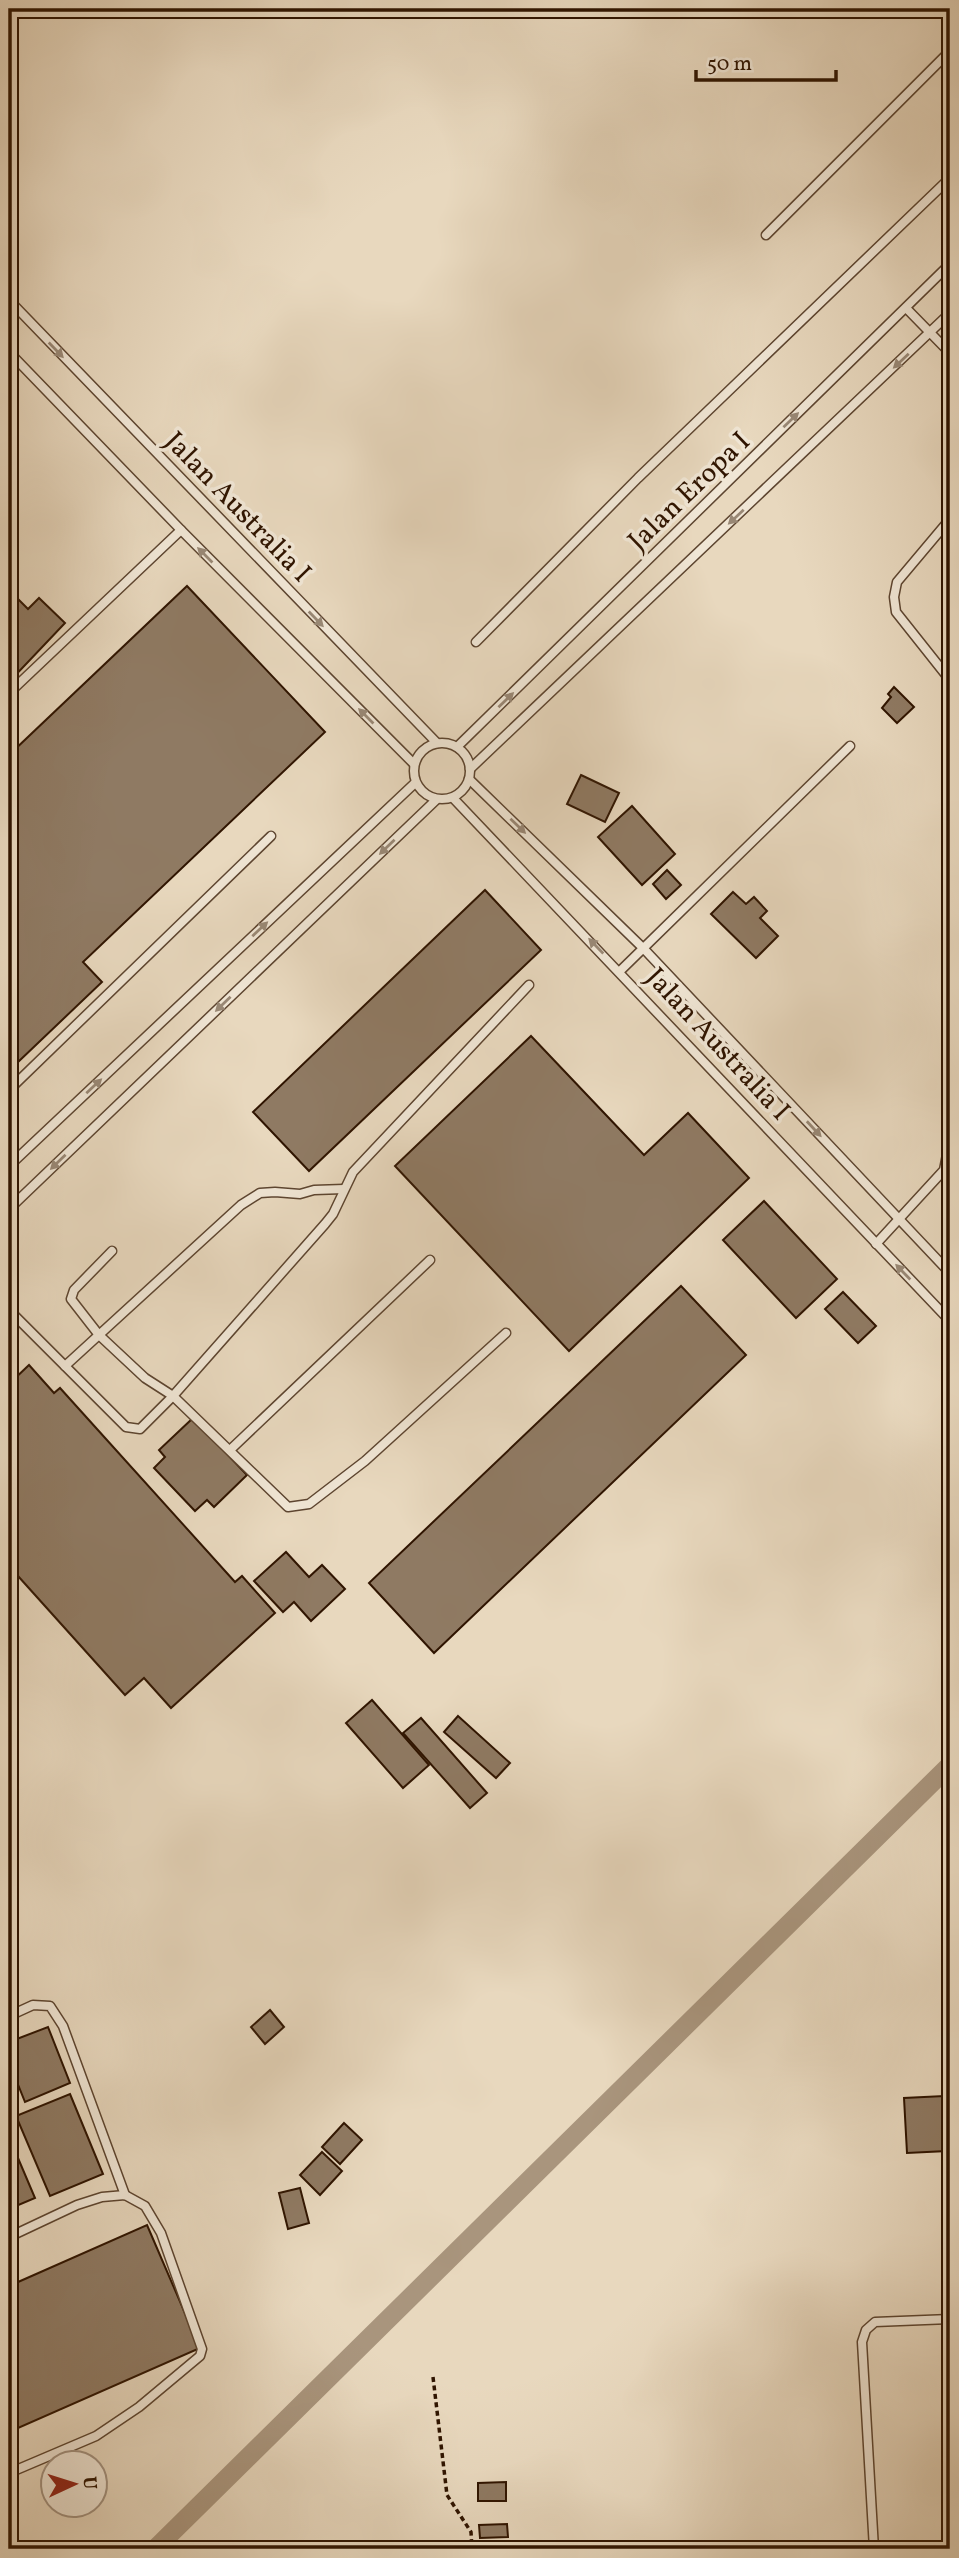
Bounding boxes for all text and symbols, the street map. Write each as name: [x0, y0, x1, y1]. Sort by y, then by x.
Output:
scale bar: [696, 38, 836, 82]
text: 50 m: [707, 50, 752, 79]
one-way arrow: [48, 341, 64, 359]
one-way arrow: [893, 352, 910, 368]
one-way arrow: [782, 413, 799, 429]
street label: Jalan Eropa I: [620, 423, 760, 560]
street label: Jalan Australia I: [155, 424, 319, 592]
one-way arrow: [727, 509, 745, 525]
one-way arrow: [197, 546, 214, 563]
one-way arrow: [308, 610, 324, 627]
one-way arrow: [497, 691, 514, 708]
one-way arrow: [357, 707, 374, 724]
one-way arrow: [509, 818, 526, 834]
one-way arrow: [379, 838, 396, 854]
one-way arrow: [251, 921, 268, 938]
one-way arrow: [589, 938, 605, 955]
street label: Jalan Australia I: [636, 960, 798, 1130]
one-way arrow: [214, 996, 231, 1013]
one-way arrow: [85, 1078, 102, 1094]
one-way arrow: [805, 1120, 821, 1137]
one-way arrow: [50, 1153, 67, 1169]
one-way arrow: [896, 1264, 912, 1281]
north arrow: [38, 2450, 108, 2520]
text: U: [76, 2476, 102, 2490]

